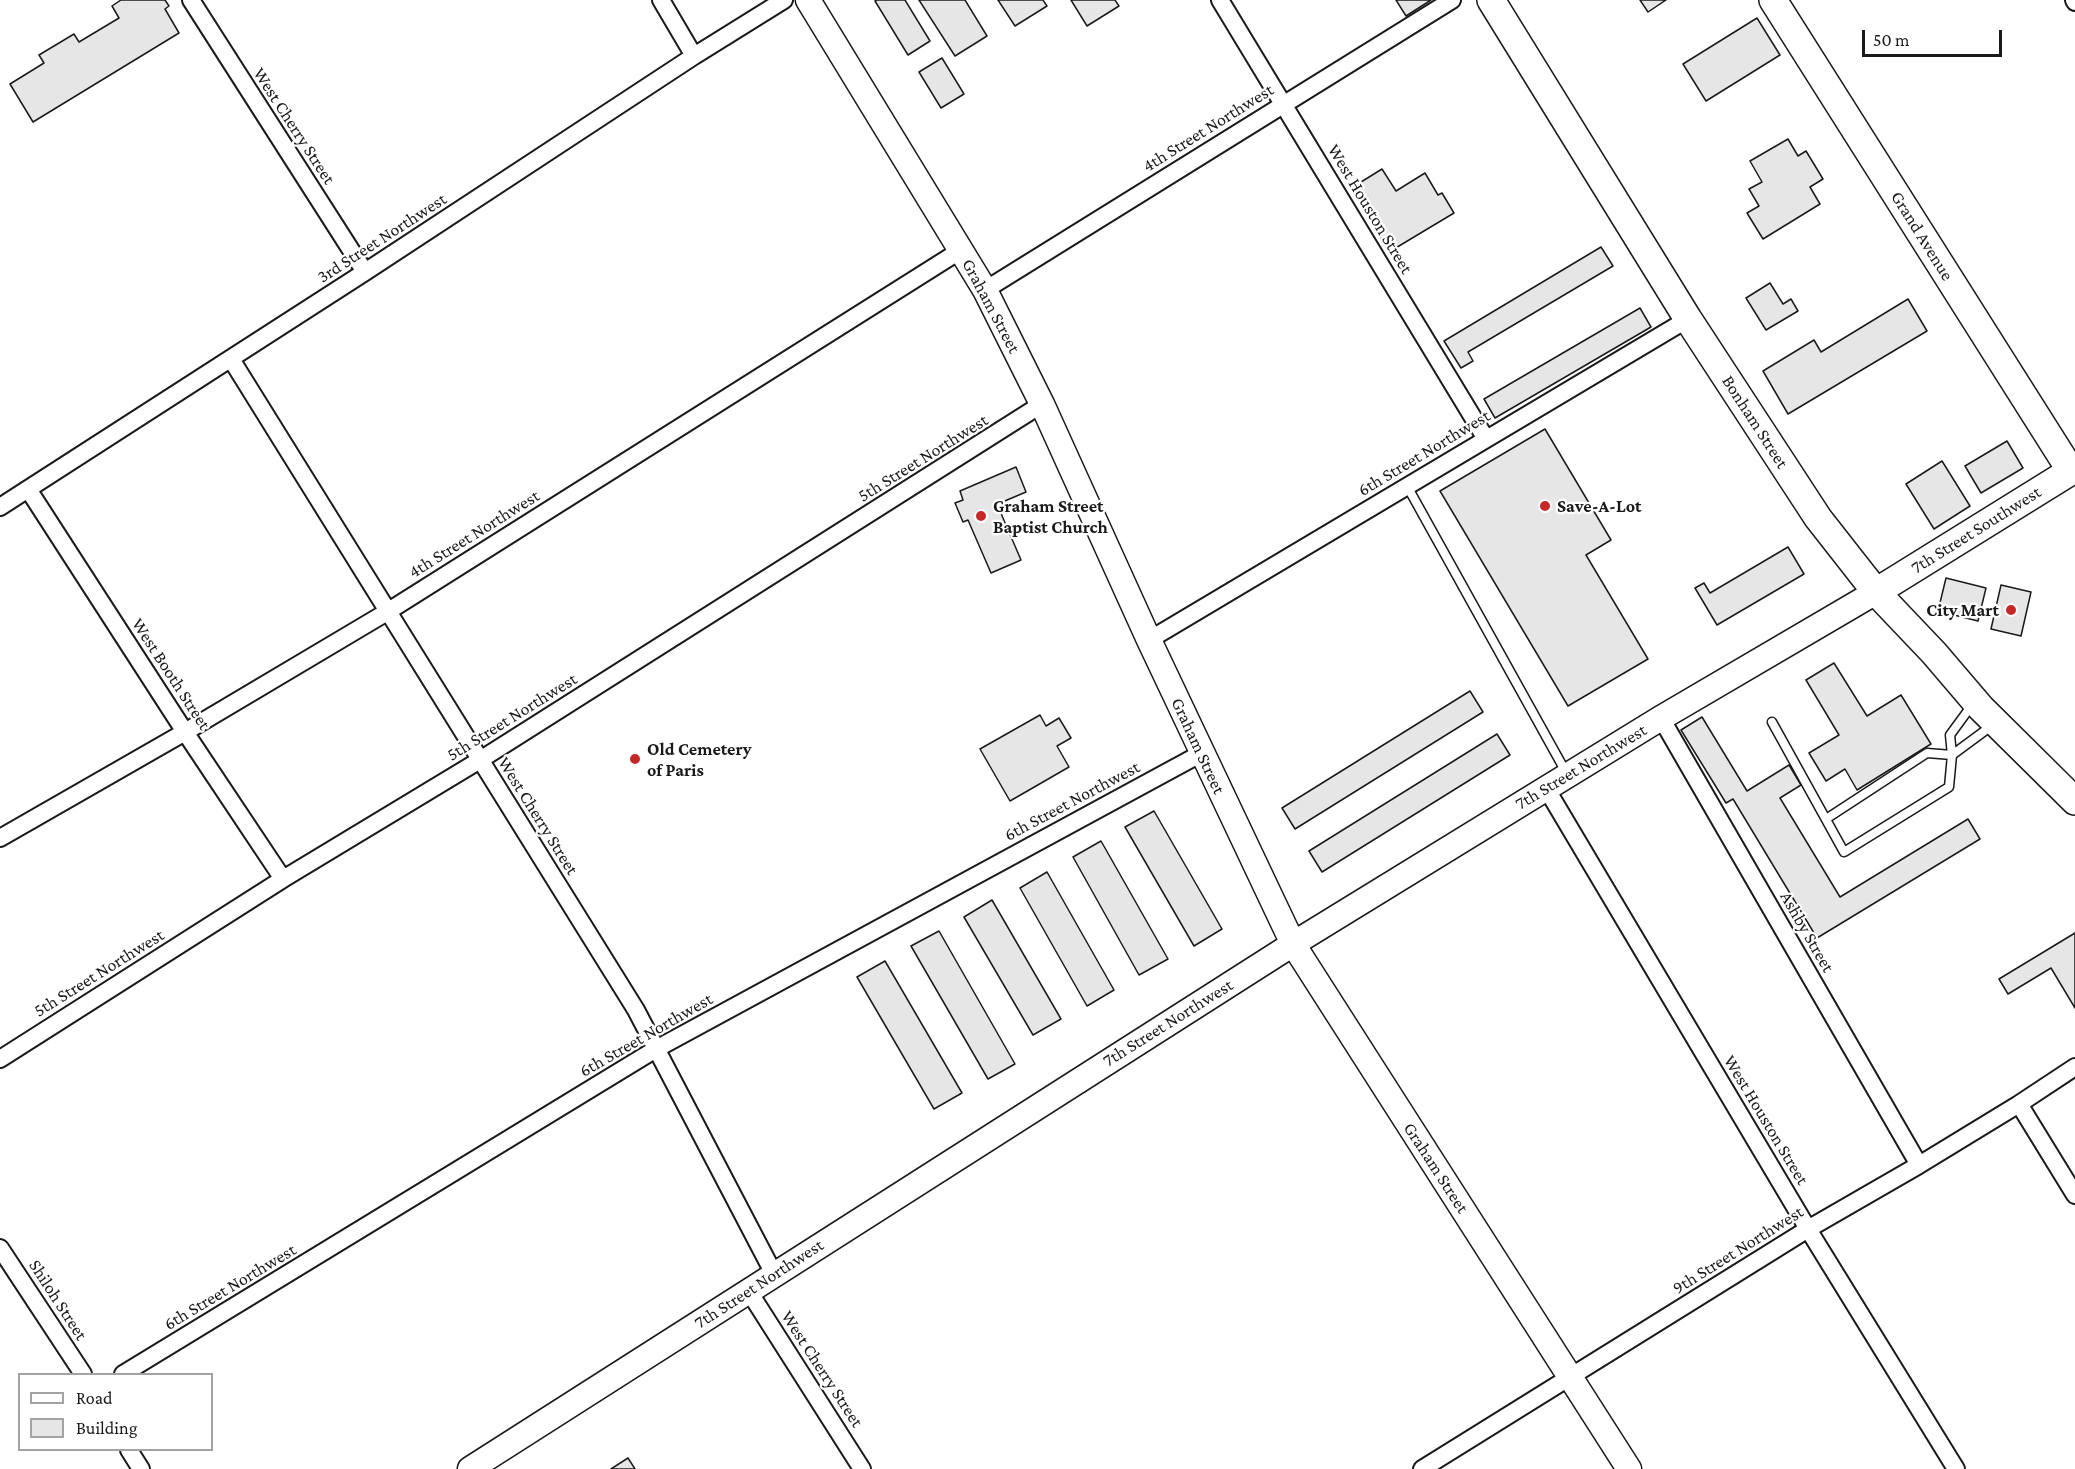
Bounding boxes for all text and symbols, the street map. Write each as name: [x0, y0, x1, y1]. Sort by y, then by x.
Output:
scale bar: [1865, 18, 2004, 56]
text: 50 m: [1873, 30, 1910, 50]
street label: West Cherry Street: [248, 64, 340, 188]
street label: 4th Street Northwest: [1139, 79, 1277, 177]
street label: West Houston Street: [1323, 140, 1417, 278]
street label: Grand Avenue: [1886, 187, 1958, 285]
street label: 3rd Street Northwest: [313, 188, 451, 288]
street label: Graham Street: [957, 255, 1025, 357]
street label: Bonham Street: [1717, 371, 1793, 473]
street label: 6th Street Northwest: [1354, 405, 1494, 501]
street label: 5th Street Northwest: [854, 409, 992, 507]
street label: 7th Street Southwest: [1907, 481, 2045, 579]
street label: 4th Street Northwest: [405, 485, 543, 583]
place label: Graham Street Baptist Church: [993, 495, 1108, 538]
place label: Save-A-Lot: [1557, 495, 1642, 517]
marker: Save-A-Lot: [1538, 499, 1552, 513]
marker: Graham Street Baptist Church: [974, 509, 988, 523]
place label: City Mart: [1926, 599, 1999, 621]
marker: City Mart: [2004, 603, 2018, 617]
street label: West Booth Street: [127, 614, 215, 734]
street label: 5th Street Northwest: [443, 668, 581, 766]
street label: Graham Street: [1166, 694, 1230, 798]
street label: 7th Street Northwest: [1511, 719, 1651, 815]
place label: Old Cemetery of Paris: [647, 738, 752, 780]
marker: Old Cemetery of Paris: [628, 752, 642, 766]
street label: West Cherry Street: [493, 753, 583, 879]
street label: 6th Street Northwest: [1001, 756, 1143, 846]
street label: Ashby Street: [1775, 888, 1839, 976]
street label: 5th Street Northwest: [30, 924, 168, 1022]
street label: 7th Street Northwest: [1099, 974, 1237, 1072]
street label: 6th Street Northwest: [576, 988, 716, 1082]
street label: West Houston Street: [1719, 1051, 1813, 1189]
street label: Graham Street: [1399, 1119, 1473, 1217]
street label: 9th Street Northwest: [1669, 1201, 1807, 1299]
street label: 7th Street Northwest: [690, 1234, 828, 1334]
street label: 6th Street Northwest: [160, 1239, 300, 1335]
street label: Shiloh Street: [24, 1256, 92, 1344]
street label: West Cherry Street: [776, 1307, 868, 1431]
legend: [18, 1373, 213, 1451]
text: Road: [76, 1388, 113, 1408]
text: Building: [76, 1418, 137, 1438]

